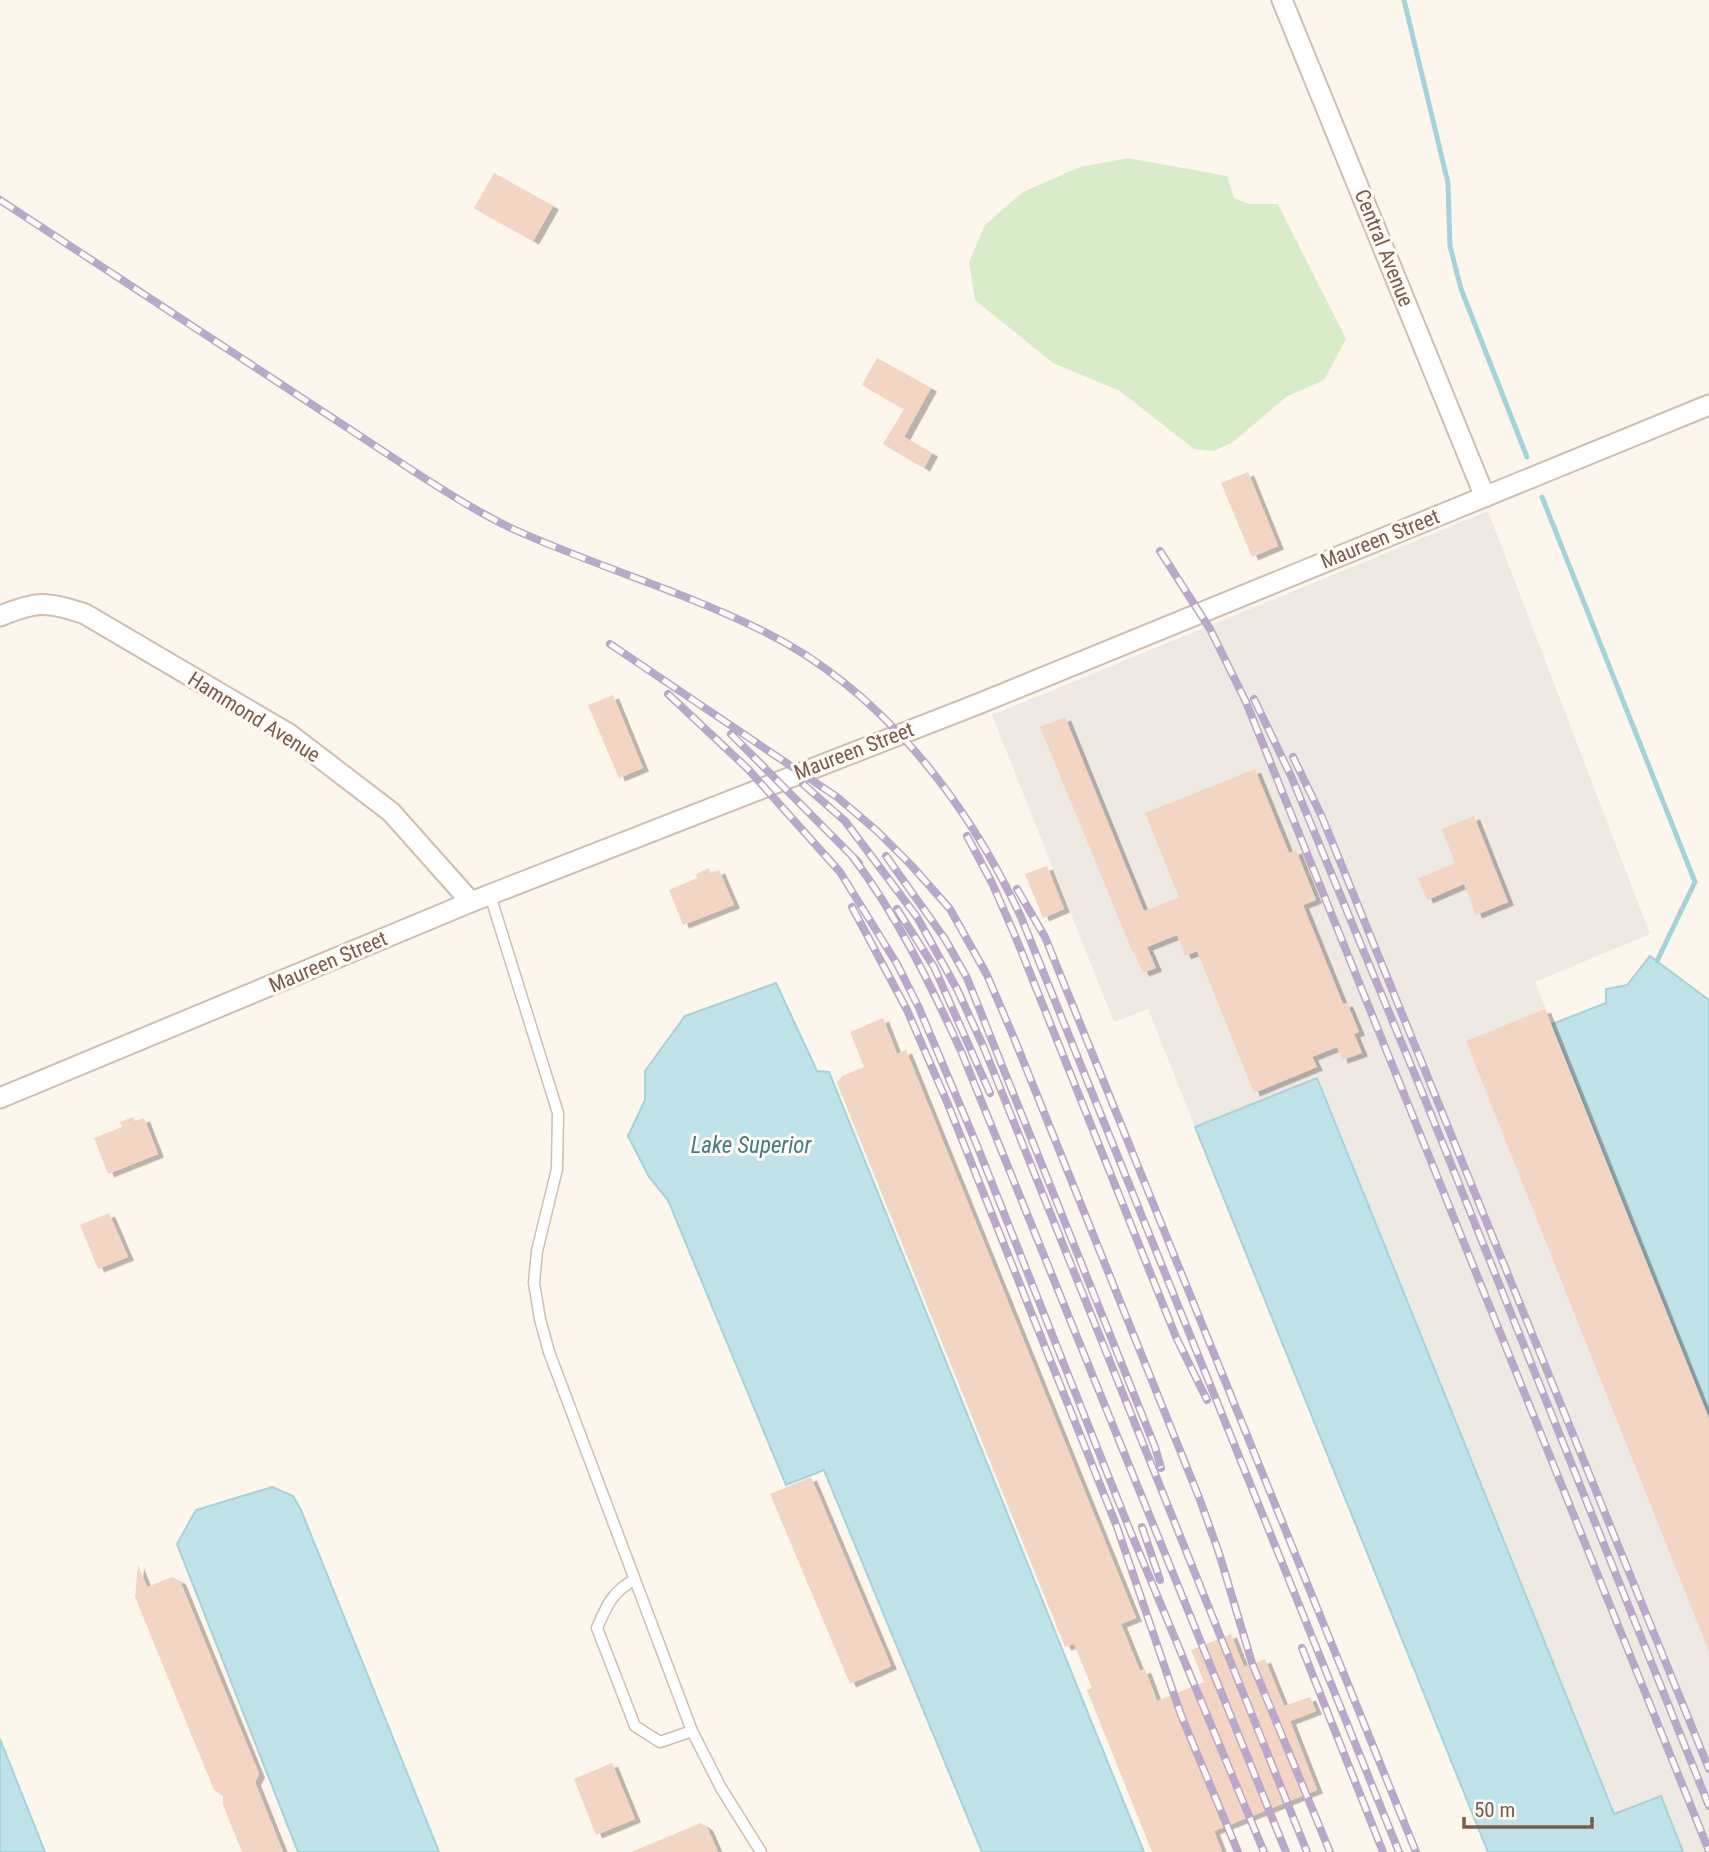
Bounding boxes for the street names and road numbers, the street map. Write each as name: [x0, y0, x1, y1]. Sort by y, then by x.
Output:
street label: Central Avenue: [1350, 186, 1418, 310]
street label: Maureen Street: [1317, 504, 1443, 574]
street label: Hammond Avenue: [184, 667, 325, 767]
street label: Maureen Street: [791, 717, 917, 785]
street label: Maureen Street: [265, 926, 391, 998]

